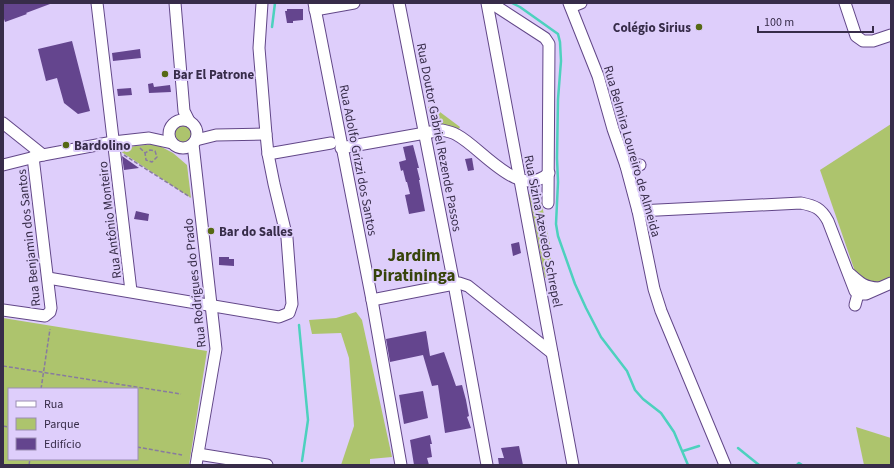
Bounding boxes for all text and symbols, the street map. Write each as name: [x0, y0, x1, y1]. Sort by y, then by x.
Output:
scale bar: [758, 8, 873, 34]
text: 100 m: [764, 14, 794, 31]
place label: Colégio Sirius: [613, 19, 691, 37]
marker: Colégio Sirius: [694, 22, 704, 32]
street label: Rua Doutor Gabriel Rezende Passos: [412, 41, 466, 233]
street label: Rua Belmira Loureiro de Almeida: [599, 63, 665, 239]
place label: Bar El Patrone: [173, 66, 255, 84]
marker: Bar El Patrone: [160, 69, 170, 79]
street label: Rua Adolfo Grizzi dos Santos: [335, 83, 382, 238]
place label: Bardolino: [74, 137, 130, 155]
marker: Bardolino: [61, 140, 71, 150]
street label: Rua Sizina Azevedo Schrepel: [519, 153, 567, 309]
street label: Rua Antônio Monteiro: [94, 160, 126, 279]
street label: Rua Benjamin dos Santos: [13, 168, 45, 307]
street label: Rua Rodrigues do Prado: [179, 217, 211, 349]
place label: Bar do Salles: [219, 223, 293, 241]
marker: Bar do Salles: [206, 226, 216, 236]
district label: Jardim Piratininga: [373, 244, 455, 288]
legend: [8, 388, 138, 460]
text: Rua: [44, 396, 63, 413]
text: Parque: [44, 416, 80, 433]
text: Edifício: [44, 436, 81, 453]

